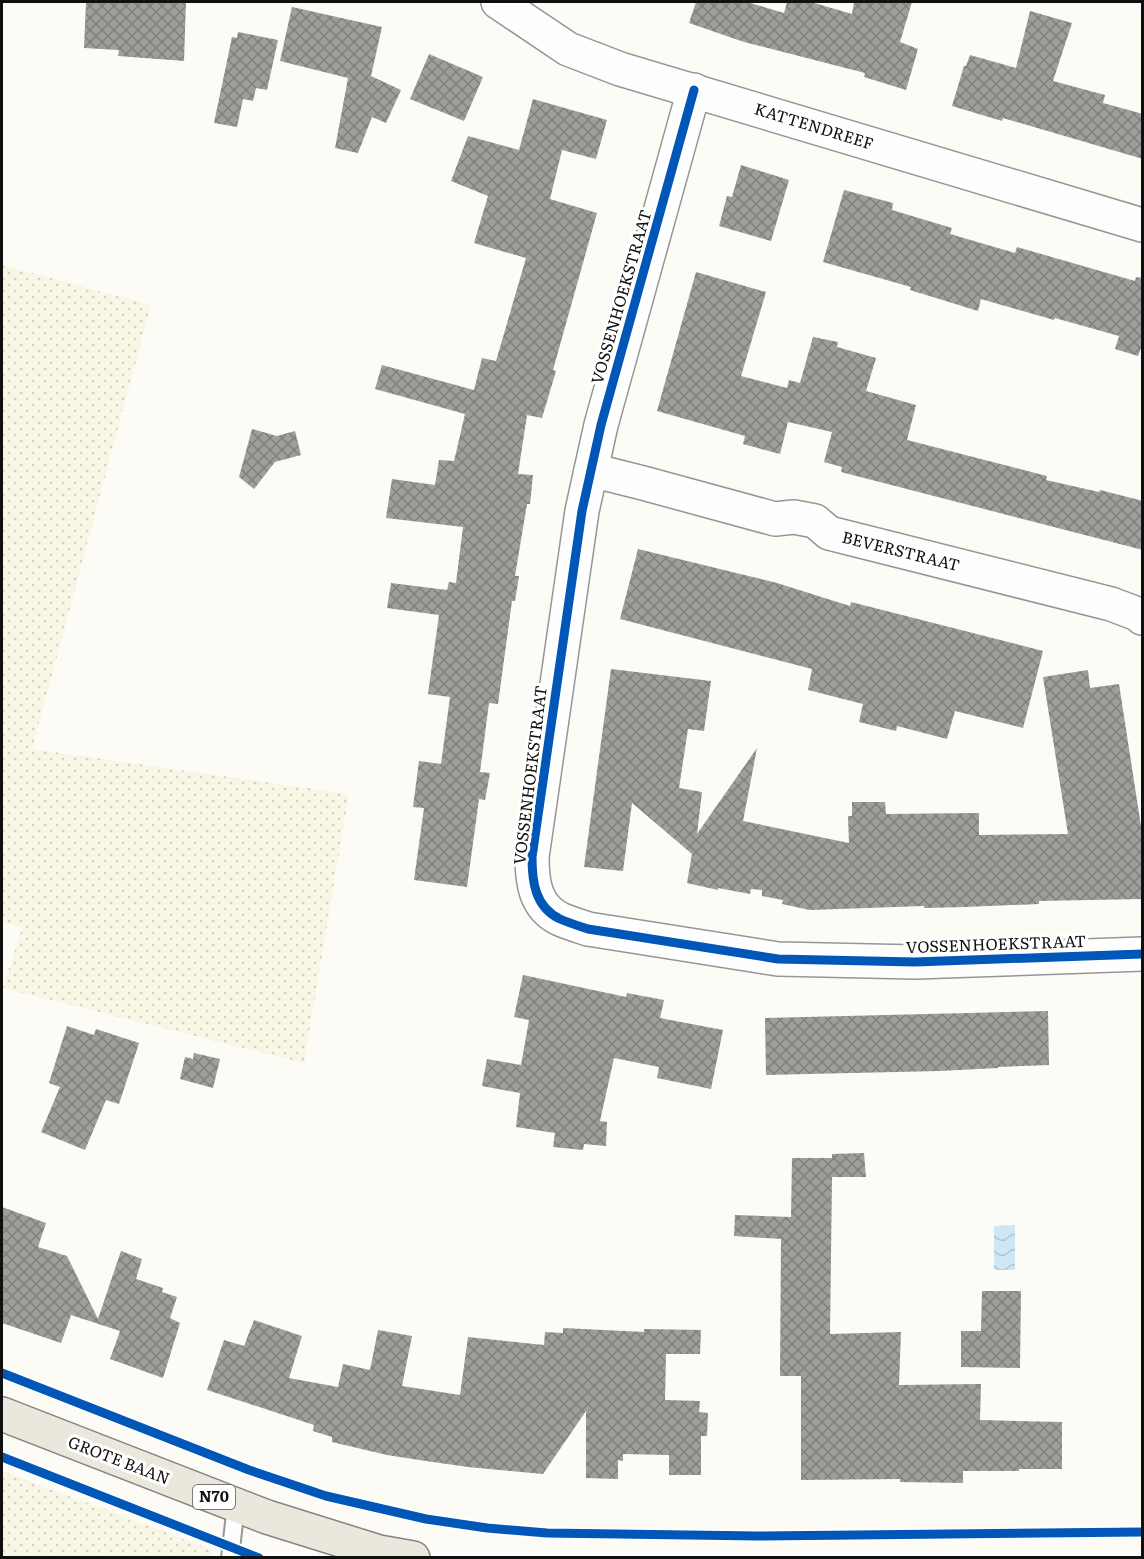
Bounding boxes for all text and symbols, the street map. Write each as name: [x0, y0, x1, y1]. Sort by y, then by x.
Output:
street label: KATTENDREEF: [752, 96, 877, 155]
street label: VOSSENHOEKSTRAAT: [584, 207, 656, 387]
street label: BEVERSTRAAT: [840, 524, 963, 576]
street label: VOSSENHOEKSTRAAT: [506, 684, 552, 866]
street label: VOSSENHOEKSTRAAT: [905, 928, 1087, 958]
street label: GROTE BAAN: [65, 1429, 174, 1489]
road number: N70: [193, 1485, 235, 1509]

